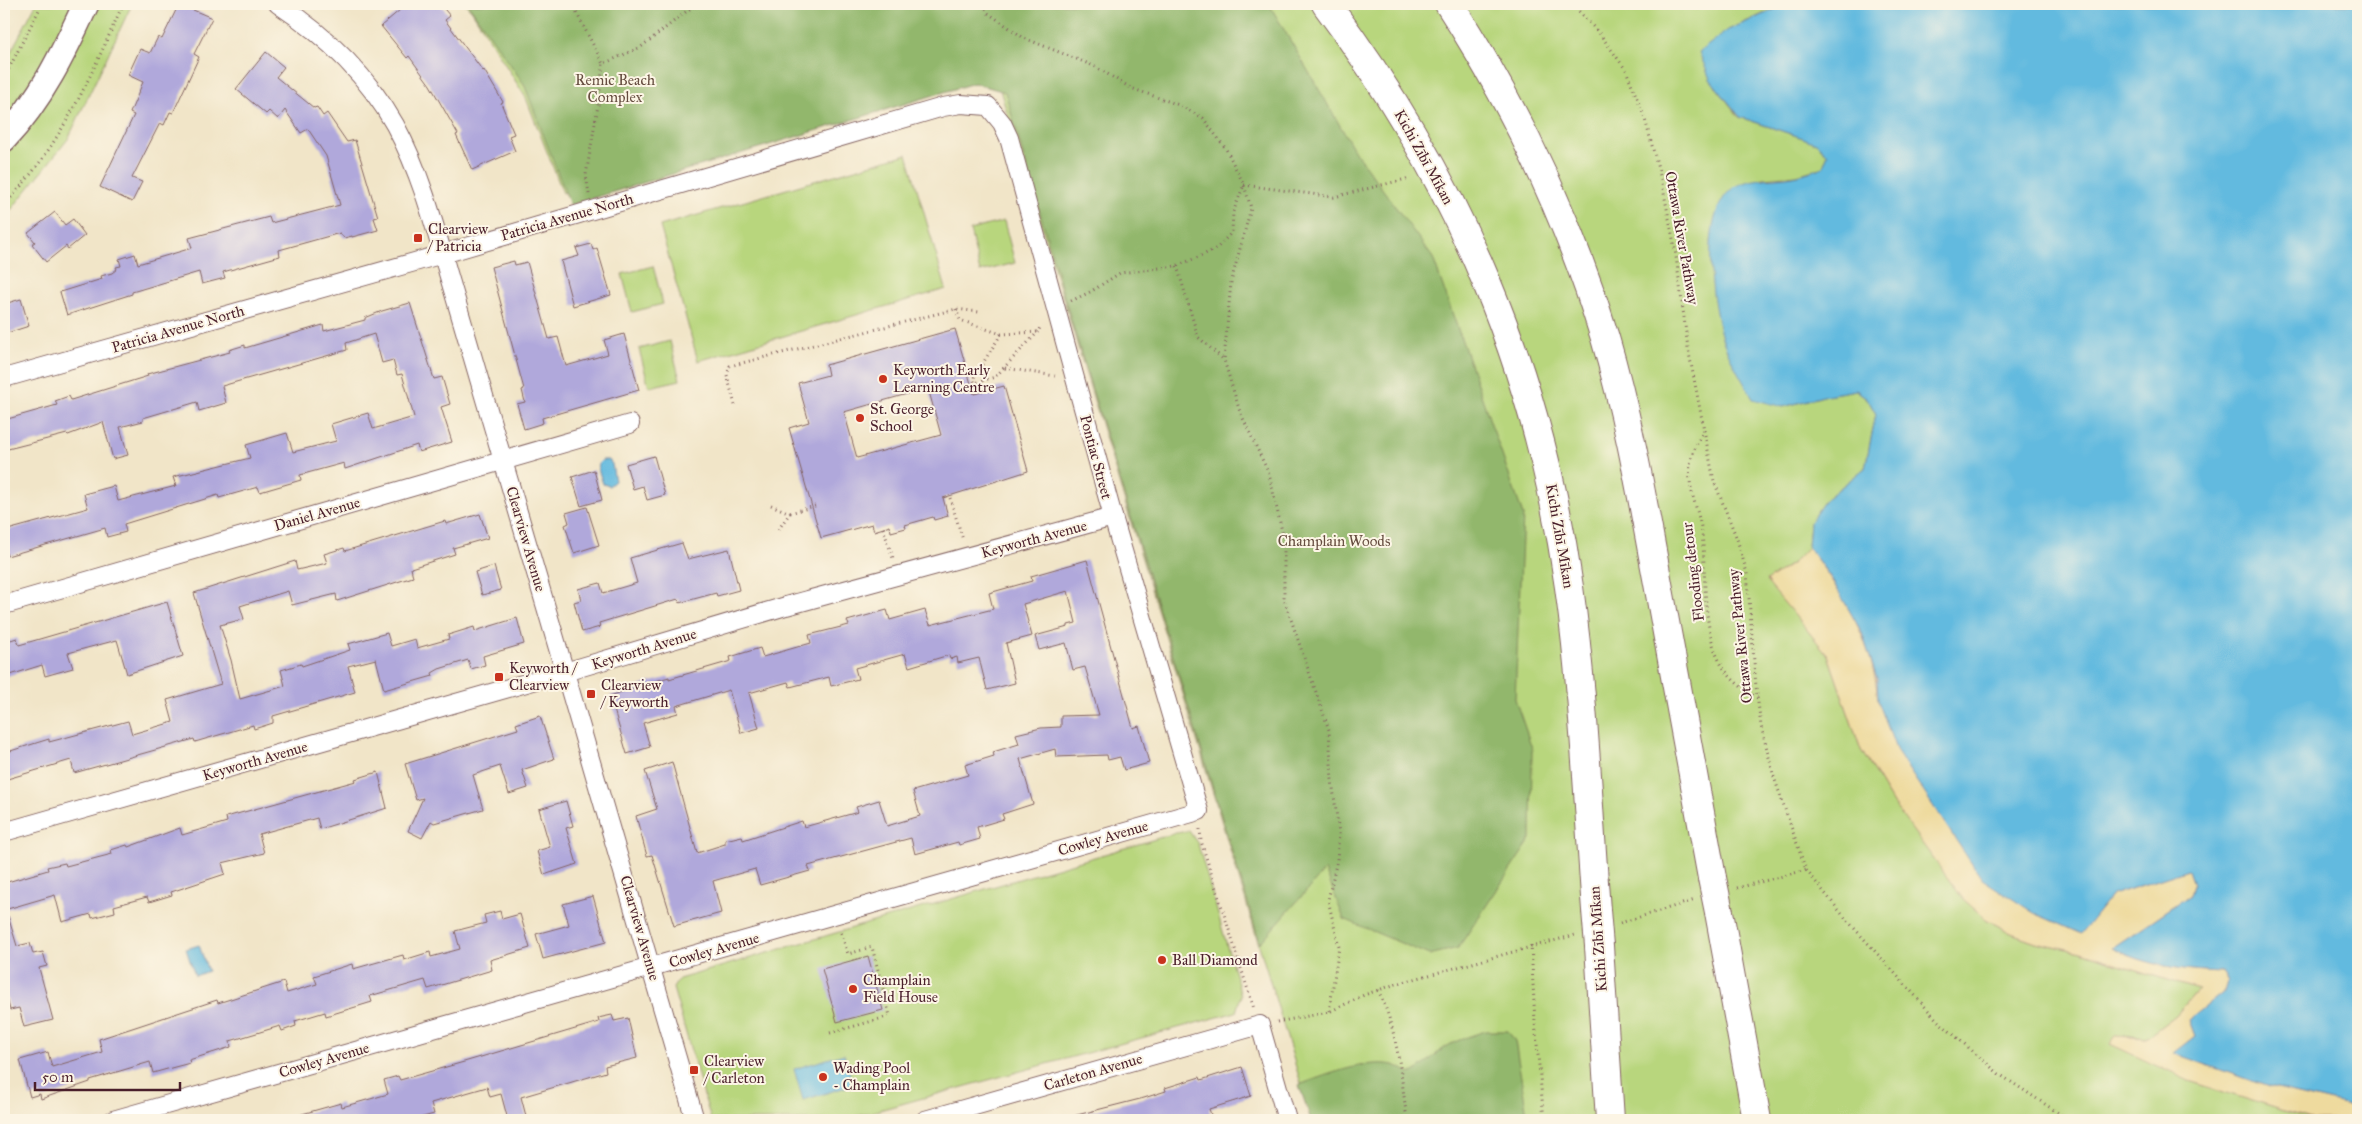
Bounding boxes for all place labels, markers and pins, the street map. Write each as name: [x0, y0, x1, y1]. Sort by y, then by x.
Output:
place label: Clearview / Patricia: [427, 220, 488, 255]
marker: Clearview / Patricia: [412, 232, 424, 244]
place label: Keyworth Early Learning Centre: [893, 361, 994, 396]
marker: Keyworth Early Learning Centre: [877, 373, 889, 385]
place label: St. George School: [870, 400, 934, 435]
marker: St. George School: [854, 412, 866, 424]
place label: Keyworth / Clearview: [509, 659, 579, 694]
marker: Keyworth / Clearview: [493, 671, 505, 683]
place label: Clearview / Keyworth: [600, 676, 669, 711]
marker: Clearview / Keyworth: [585, 688, 597, 700]
place label: Ball Diamond: [1172, 951, 1258, 969]
marker: Ball Diamond: [1156, 954, 1168, 966]
place label: Champlain Field House: [863, 971, 938, 1006]
marker: Champlain Field House: [847, 983, 859, 995]
place label: Clearview / Carleton: [703, 1052, 765, 1087]
place label: Wading Pool - Champlain: [833, 1059, 911, 1094]
marker: Clearview / Carleton: [688, 1064, 700, 1076]
marker: Wading Pool - Champlain: [817, 1071, 829, 1083]

